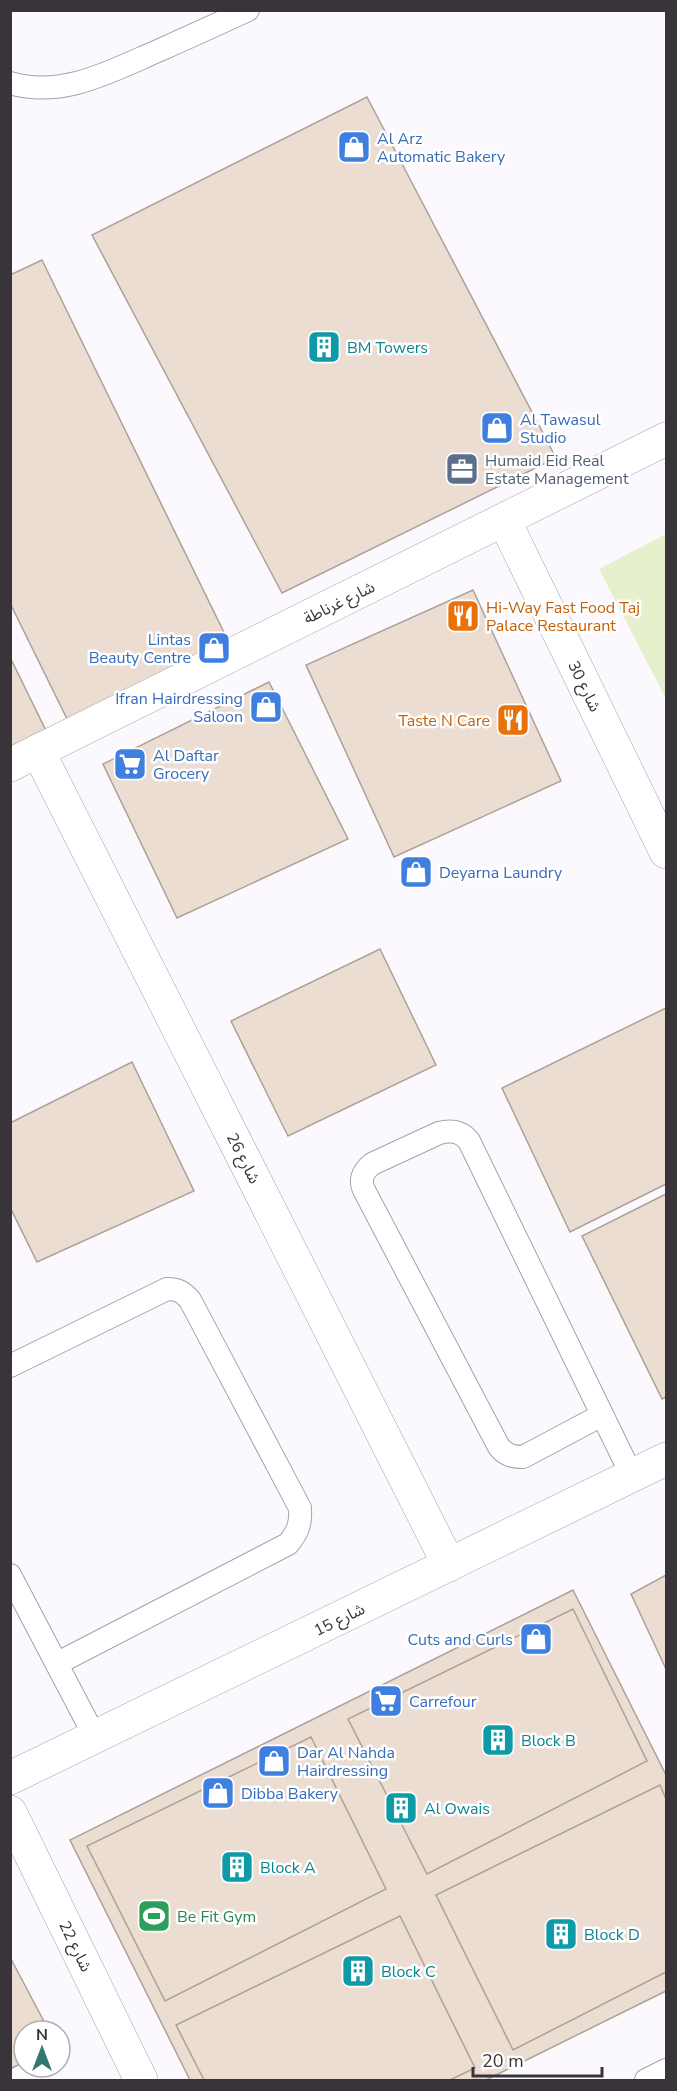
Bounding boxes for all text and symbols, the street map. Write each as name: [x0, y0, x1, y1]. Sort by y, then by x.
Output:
place label: Al Arz Automatic Bakery: [377, 128, 506, 168]
shop icon: Al Arz Automatic Bakery: [336, 129, 372, 165]
building icon: BM Towers: [306, 329, 342, 365]
place label: BM Towers: [347, 337, 428, 359]
place label: Al Tawasul Studio: [520, 409, 601, 449]
shop icon: Al Tawasul Studio: [479, 410, 515, 446]
place label: Humaid Eid Real Estate Management: [485, 450, 629, 490]
office icon: Humaid Eid Real Estate Management: [444, 451, 480, 487]
street label: شارع غرناطة: [300, 576, 379, 631]
place label: Hi-Way Fast Food Taj Palace Restaurant: [486, 597, 640, 637]
restaurant icon: Hi-Way Fast Food Taj Palace Restaurant: [445, 598, 481, 634]
place label: Lintas Beauty Centre: [89, 629, 191, 669]
shop icon: Lintas Beauty Centre: [196, 630, 232, 666]
street label: شارع 30: [561, 657, 606, 716]
place label: Ifran Hairdressing Saloon: [115, 688, 243, 728]
shop icon: Ifran Hairdressing Saloon: [248, 689, 284, 725]
restaurant icon: Taste N Care: [495, 702, 531, 738]
place label: Taste N Care: [398, 710, 490, 732]
place label: Al Daftar Grocery: [153, 745, 219, 785]
supermarket icon: Al Daftar Grocery: [112, 746, 148, 782]
shop icon: Deyarna Laundry: [398, 854, 434, 890]
place label: Deyarna Laundry: [439, 862, 563, 884]
street label: شارع 26: [220, 1129, 265, 1188]
street label: شارع 15: [310, 1598, 369, 1643]
shop icon: Cuts and Curls: [518, 1621, 554, 1657]
place label: Cuts and Curls: [407, 1629, 513, 1651]
supermarket icon: Carrefour: [368, 1683, 404, 1719]
place label: Carrefour: [409, 1691, 477, 1713]
building icon: Block B: [480, 1722, 516, 1758]
place label: Block B: [521, 1730, 576, 1752]
place label: Dar Al Nahda Hairdressing: [297, 1742, 395, 1782]
shop icon: Dar Al Nahda Hairdressing: [256, 1743, 292, 1779]
shop icon: Dibba Bakery: [200, 1775, 236, 1811]
place label: Dibba Bakery: [241, 1783, 339, 1805]
building icon: Al Owais: [383, 1790, 419, 1826]
place label: Al Owais: [424, 1798, 490, 1820]
building icon: Block A: [219, 1849, 255, 1885]
place label: Block A: [260, 1857, 316, 1879]
sports icon: Be Fit Gym: [136, 1898, 172, 1934]
place label: Be Fit Gym: [177, 1906, 256, 1928]
building icon: Block D: [543, 1916, 579, 1952]
street label: شارع 22: [52, 1917, 97, 1976]
place label: Block D: [584, 1924, 640, 1946]
building icon: Block C: [340, 1953, 376, 1989]
place label: Block C: [381, 1961, 436, 1983]
north arrow: [12, 2019, 72, 2079]
text: N: [36, 2024, 48, 2046]
scale bar: [473, 2040, 602, 2078]
text: 20 m: [482, 2049, 524, 2073]

